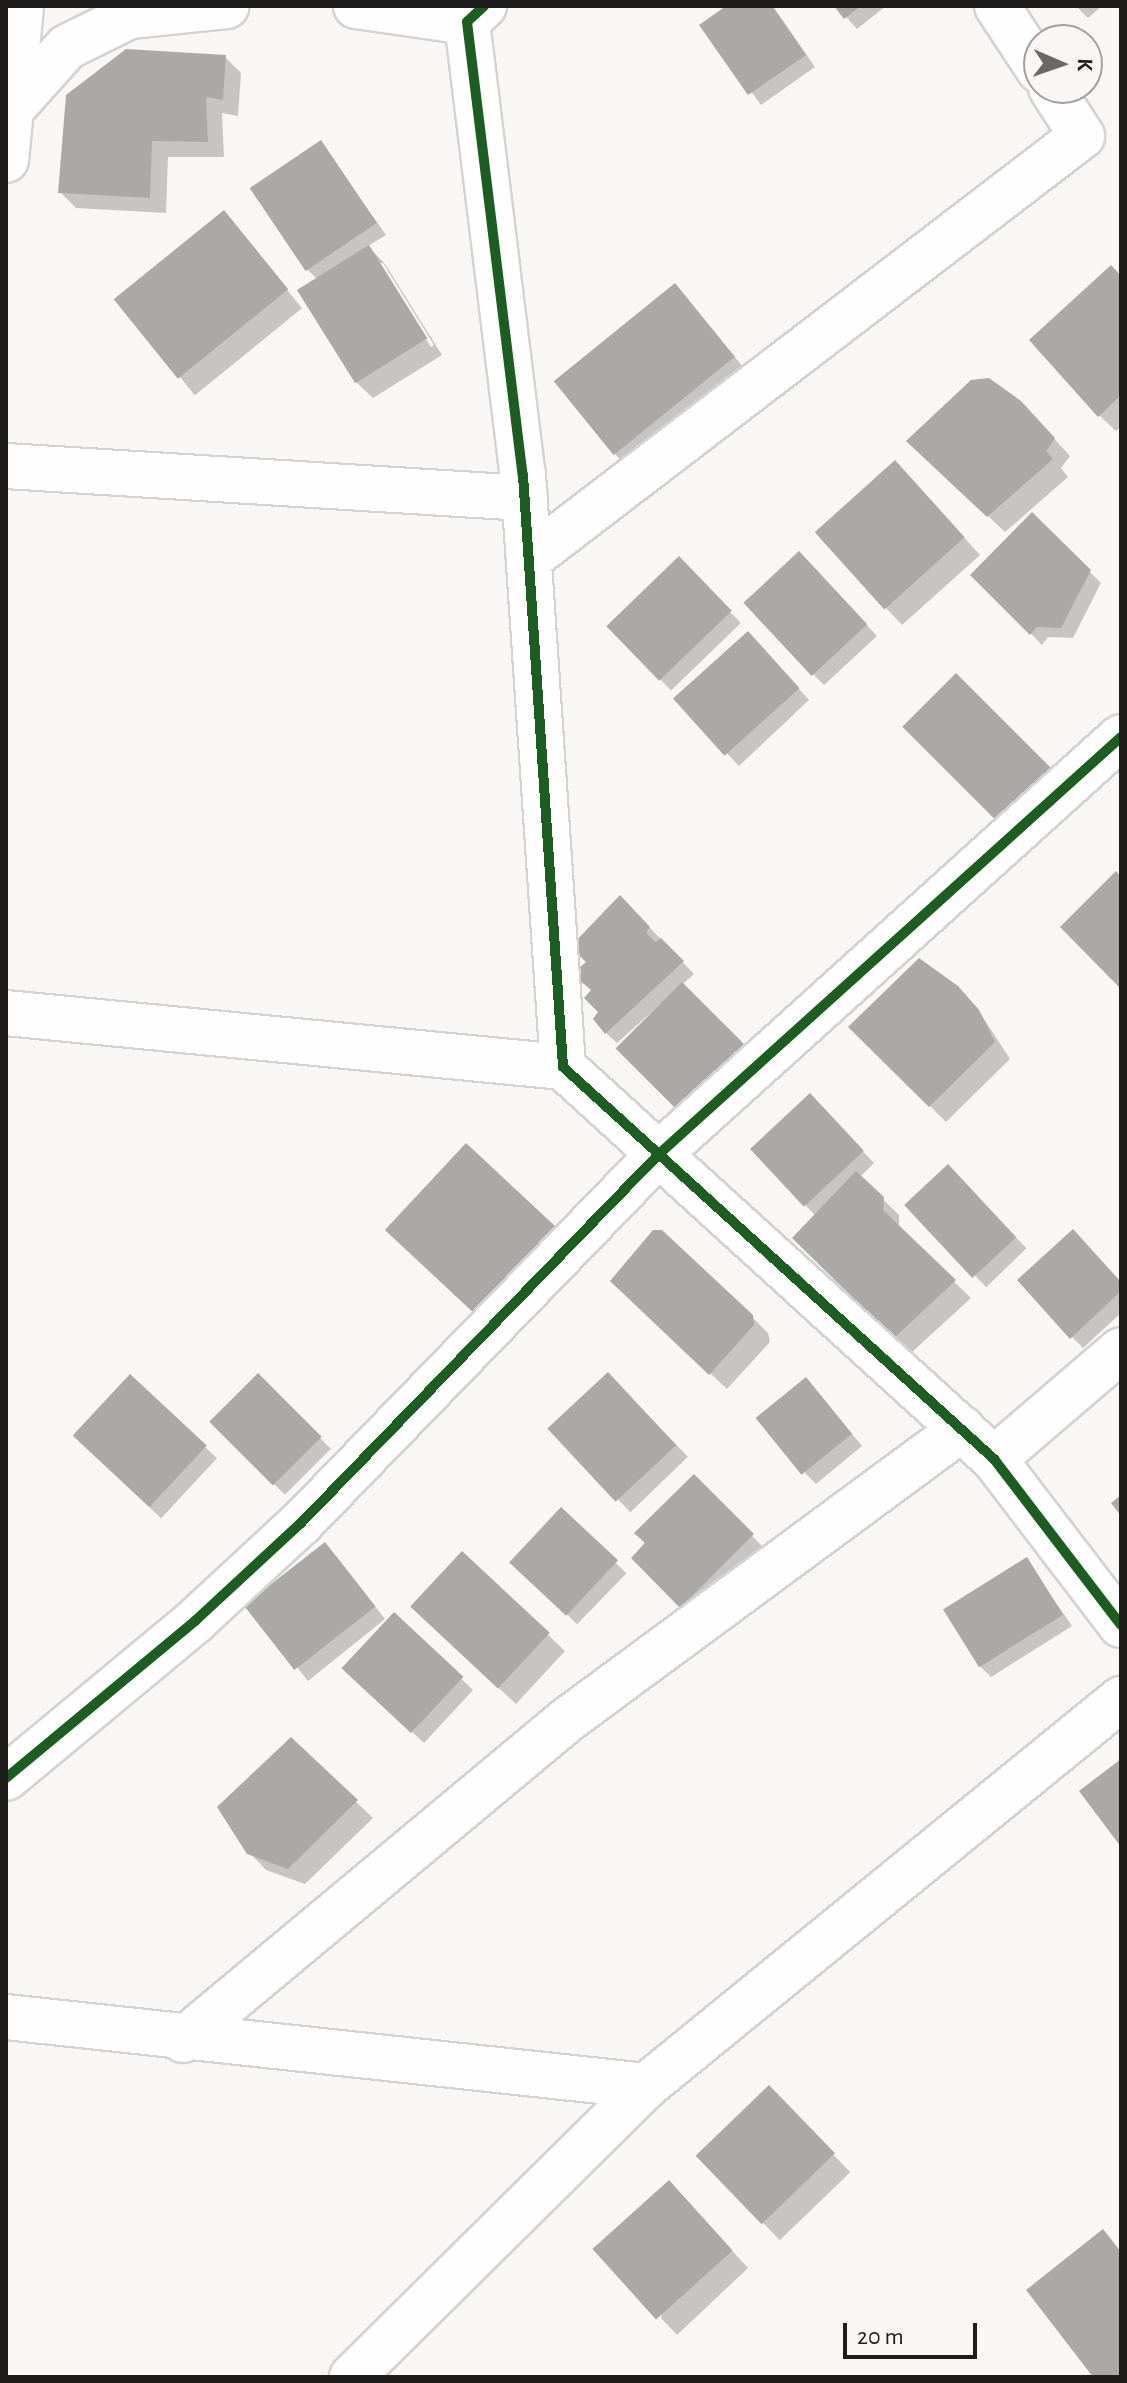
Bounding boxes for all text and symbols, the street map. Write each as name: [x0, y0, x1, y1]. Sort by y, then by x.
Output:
north arrow: [1023, 24, 1103, 104]
text: K: [1074, 58, 1096, 72]
scale bar: [847, 2307, 981, 2357]
text: 20 m: [857, 2325, 904, 2349]

